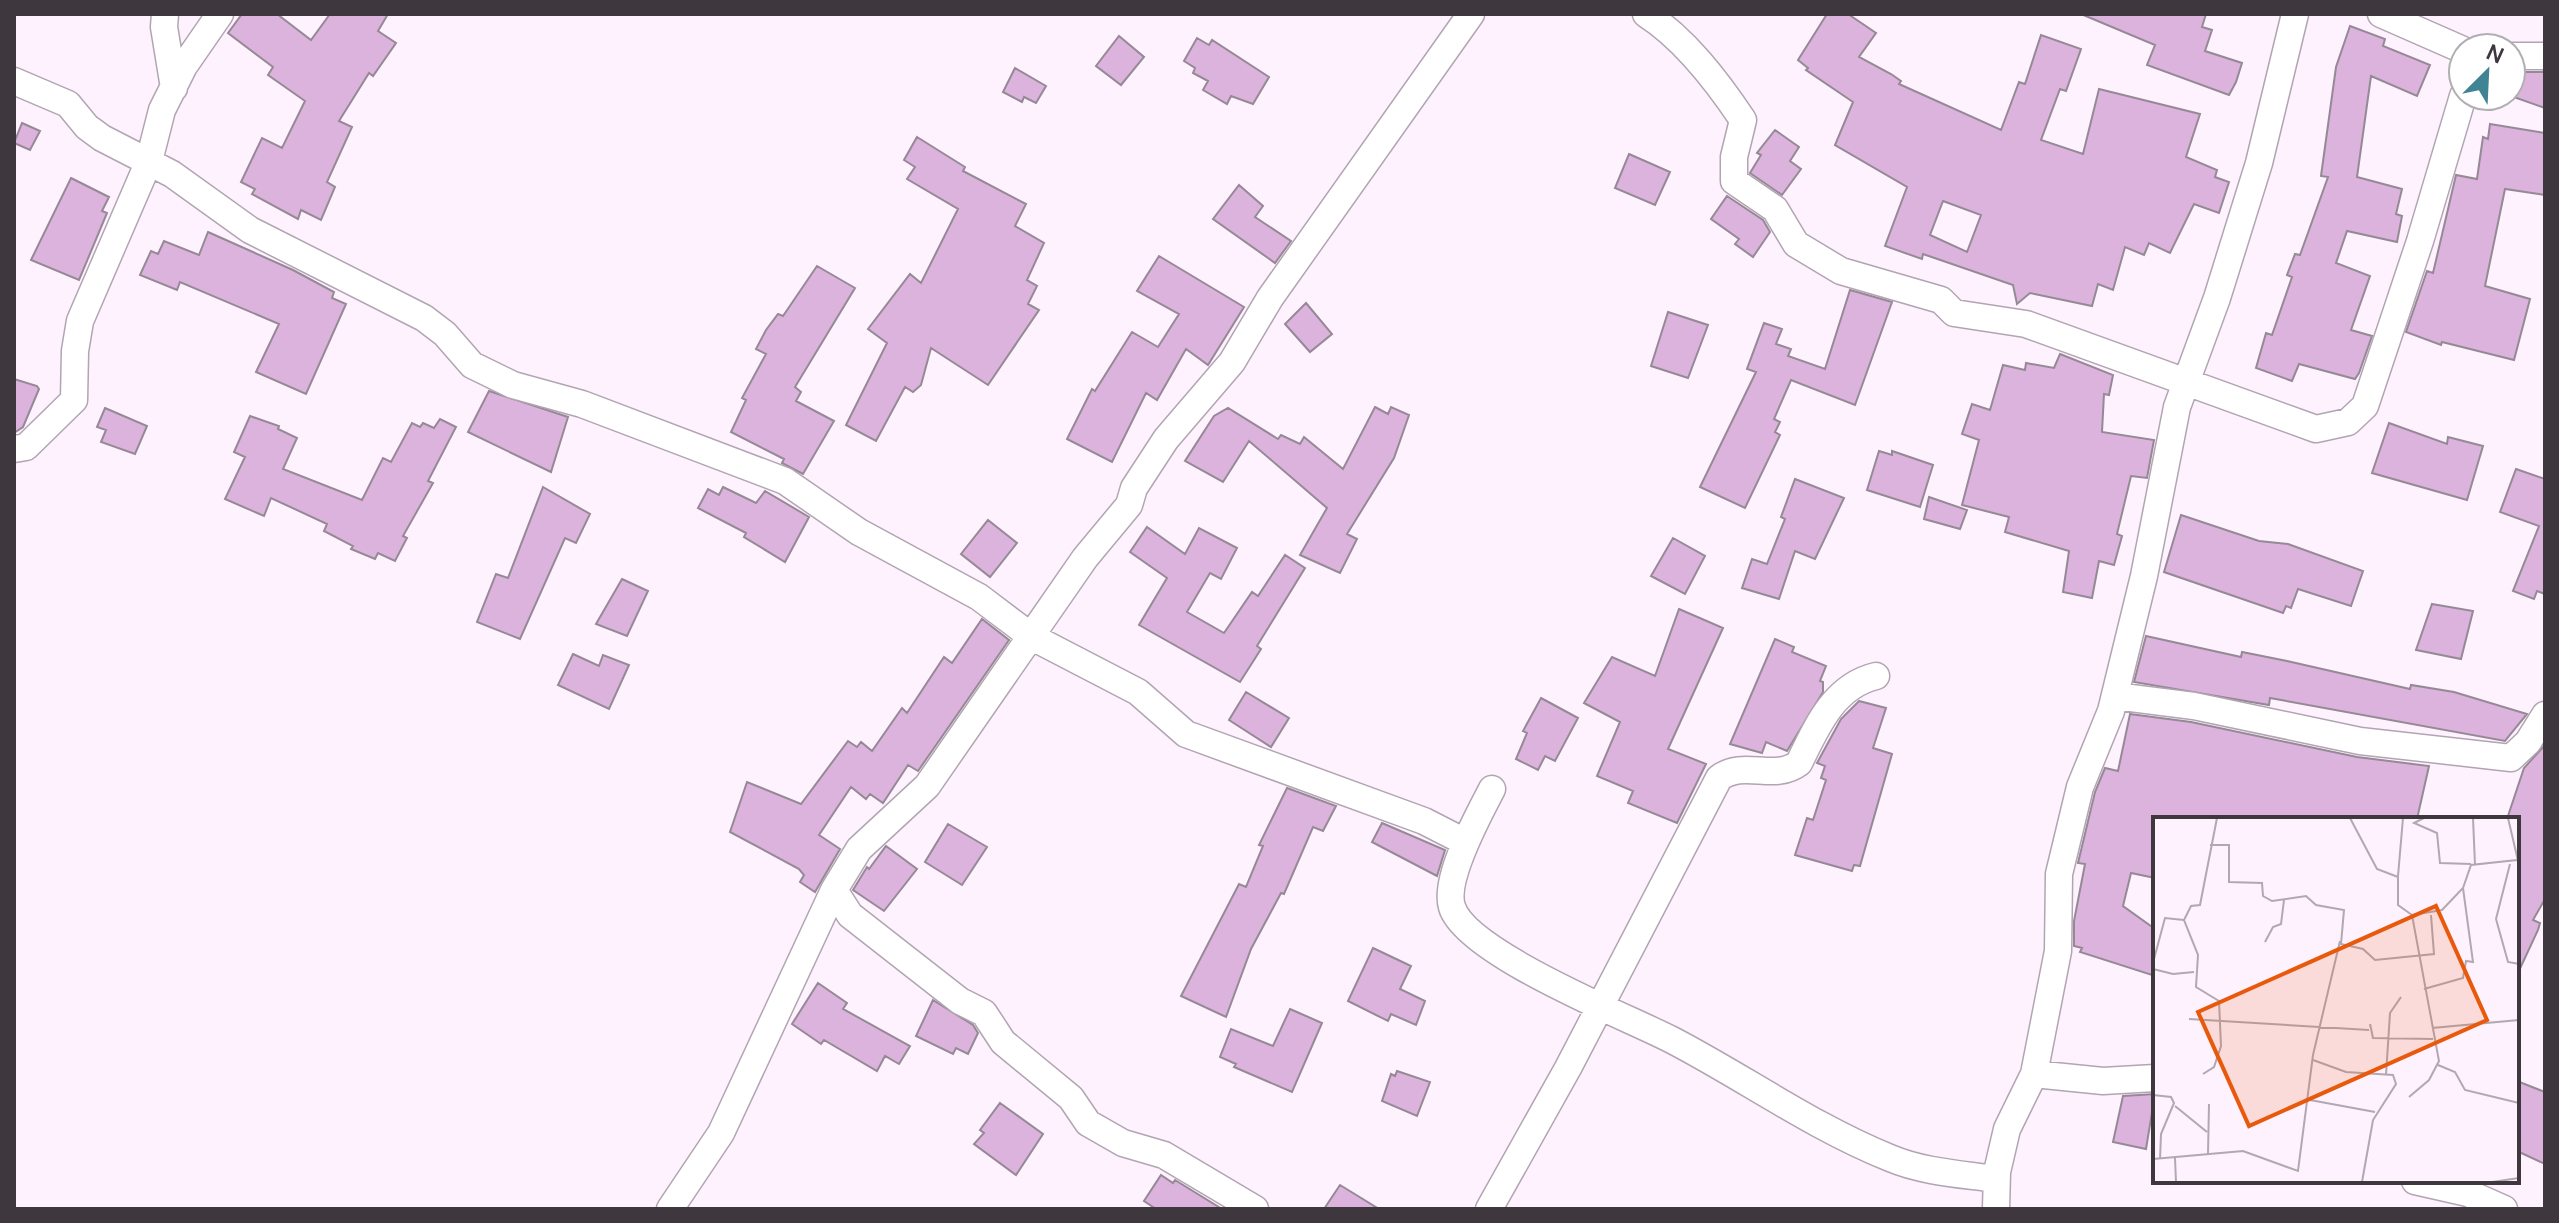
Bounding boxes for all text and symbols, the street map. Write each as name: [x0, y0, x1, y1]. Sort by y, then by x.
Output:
north arrow: [2447, 32, 2527, 112]
text: N: [2482, 37, 2508, 71]
inset map: [2153, 817, 2519, 1183]

